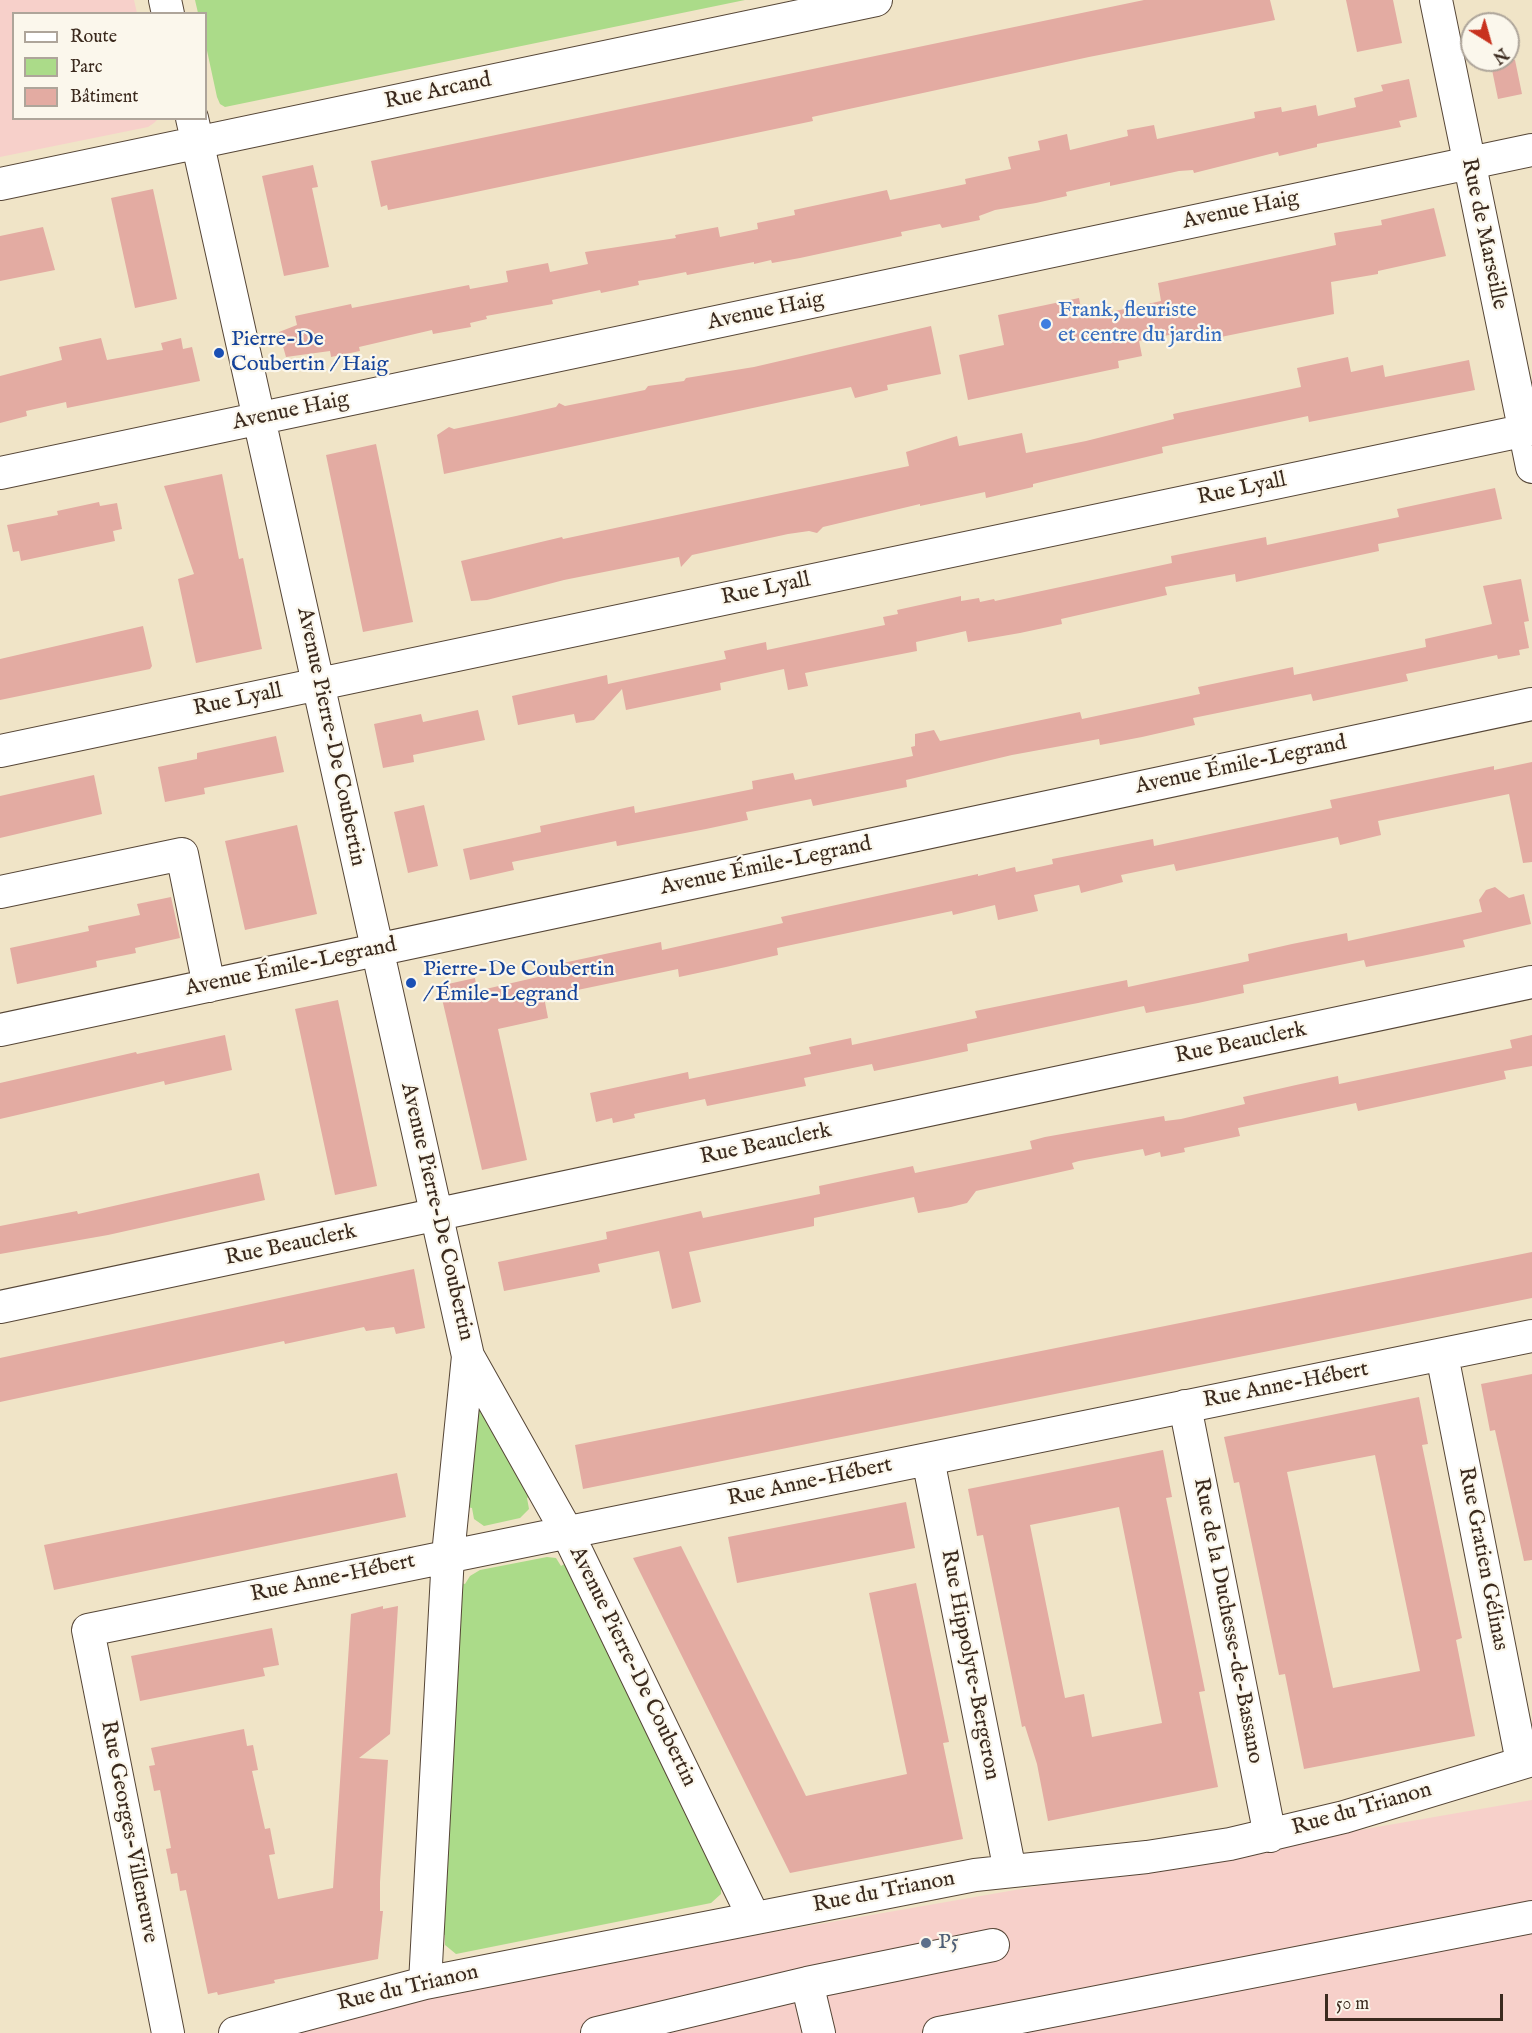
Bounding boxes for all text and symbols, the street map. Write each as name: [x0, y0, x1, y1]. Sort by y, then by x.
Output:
legend: [12, 12, 207, 120]
north arrow: [1460, 12, 1520, 72]
text: Route: [70, 26, 117, 49]
text: N: [1488, 43, 1511, 67]
text: Parc: [70, 56, 102, 79]
street label: Rue Arcand: [382, 68, 494, 116]
text: Bâtiment: [70, 86, 139, 109]
street label: Rue de Marseille: [1454, 156, 1512, 312]
street label: Avenue Haig: [1180, 186, 1302, 236]
street label: Avenue Haig: [705, 287, 827, 337]
place label: Frank, fleuriste et centre du jardin: [1058, 298, 1222, 350]
marker: Frank, fleuriste et centre du jardin: [1039, 317, 1053, 331]
place label: Pierre-De Coubertin / Haig: [231, 327, 388, 378]
marker: Pierre-De Coubertin / Haig: [212, 346, 226, 360]
street label: Avenue Haig: [230, 387, 352, 437]
street label: Rue Lyall: [1195, 468, 1289, 512]
street label: Rue Lyall: [719, 568, 813, 612]
street label: Avenue Pierre-De Coubertin: [290, 605, 370, 869]
street label: Rue Lyall: [191, 679, 285, 723]
street label: Avenue Émile-Legrand: [1133, 731, 1349, 801]
street label: Avenue Émile-Legrand: [658, 832, 874, 902]
street label: Avenue Émile-Legrand: [183, 933, 399, 1003]
place label: Pierre-De Coubertin / Émile-Legrand: [423, 957, 615, 1008]
marker: Pierre-De Coubertin / Émile-Legrand: [404, 976, 418, 990]
street label: Rue Beauclerk: [1173, 1017, 1309, 1071]
street label: Avenue Pierre-De Coubertin: [393, 1081, 479, 1343]
street label: Rue Beauclerk: [698, 1118, 834, 1172]
street label: Rue Beauclerk: [223, 1219, 359, 1273]
street label: Rue Anne-Hébert: [1201, 1357, 1371, 1415]
street label: Rue Anne-Hébert: [725, 1453, 895, 1513]
street label: Rue Gratien Gélinas: [1451, 1465, 1513, 1653]
street label: Rue de la Duchesse-de-Bassano: [1186, 1476, 1268, 1766]
street label: Avenue Pierre-De Coubertin: [562, 1543, 702, 1791]
street label: Rue Hippolyte-Bergeron: [934, 1548, 1004, 1782]
street label: Rue Anne-Hébert: [248, 1549, 418, 1609]
street label: Rue Georges-Villeneuve: [94, 1719, 162, 1945]
street label: Rue du Trianon: [1289, 1777, 1435, 1843]
street label: Rue du Trianon: [811, 1866, 957, 1920]
place label: P5: [938, 1930, 959, 1956]
marker: P5: [919, 1936, 933, 1950]
street label: Rue du Trianon: [335, 1960, 481, 2018]
scale bar: [1328, 1982, 1506, 2020]
text: 50 m: [1336, 1993, 1369, 2016]

